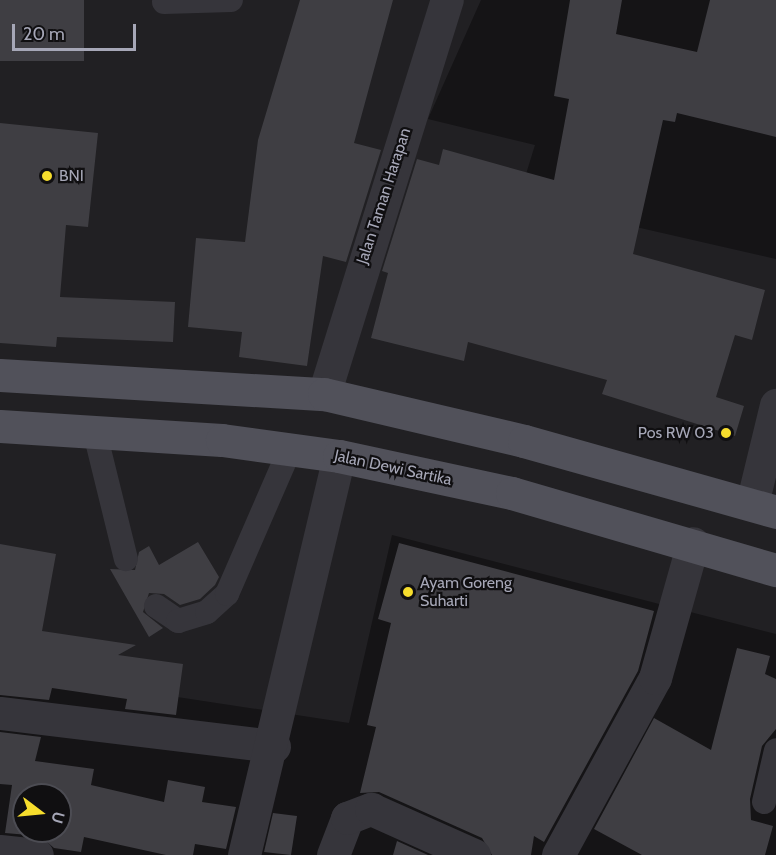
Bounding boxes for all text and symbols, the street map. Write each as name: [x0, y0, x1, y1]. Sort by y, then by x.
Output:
scale bar: [15, 12, 140, 50]
text: 20 m: [23, 23, 65, 45]
street label: Jalan Taman Harapan: [353, 125, 415, 267]
place label: BNI: [59, 166, 84, 186]
marker: BNI: [40, 169, 54, 183]
place label: Pos RW 03: [638, 423, 714, 443]
marker: Pos RW 03: [719, 426, 733, 440]
street label: Jalan Dewi Sartika: [333, 446, 453, 490]
place label: Ayam Goreng Suharti: [420, 573, 512, 611]
marker: Ayam Goreng Suharti: [401, 585, 415, 599]
north arrow: [12, 783, 72, 843]
text: U: [47, 809, 69, 826]

